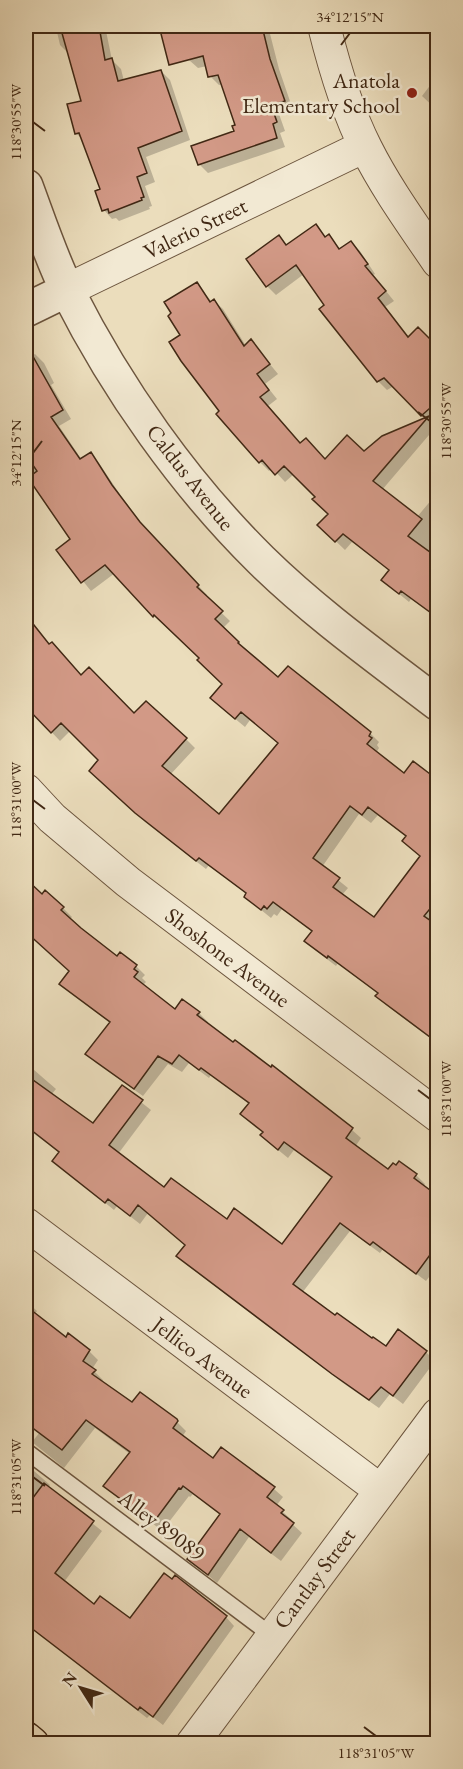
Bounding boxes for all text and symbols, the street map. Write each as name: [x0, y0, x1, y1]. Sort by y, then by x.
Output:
text: 34°12'15"N: [316, 7, 384, 26]
place label: Anatola Elementary School: [242, 66, 400, 120]
text: 118°30'55"W: [6, 84, 25, 160]
marker: Anatola Elementary School: [405, 86, 419, 100]
street label: Valerio Street: [139, 191, 252, 266]
text: 118°30'55"W: [436, 383, 455, 459]
street label: Caldus Avenue: [140, 418, 241, 537]
text: 34°12'15"N: [6, 419, 25, 487]
text: 118°31'00"W: [6, 762, 25, 838]
street label: Shoshone Avenue: [159, 901, 296, 1014]
text: 118°31'00"W: [436, 1061, 455, 1137]
street label: Jellico Avenue: [145, 1309, 259, 1405]
text: 118°31'05"W: [6, 1439, 25, 1515]
street label: Alley 89089: [112, 1483, 211, 1568]
street label: Cantlay Street: [267, 1522, 362, 1635]
north arrow: [51, 1658, 111, 1718]
text: N: [57, 1668, 82, 1691]
text: 118°31'05"W: [338, 1743, 414, 1762]

